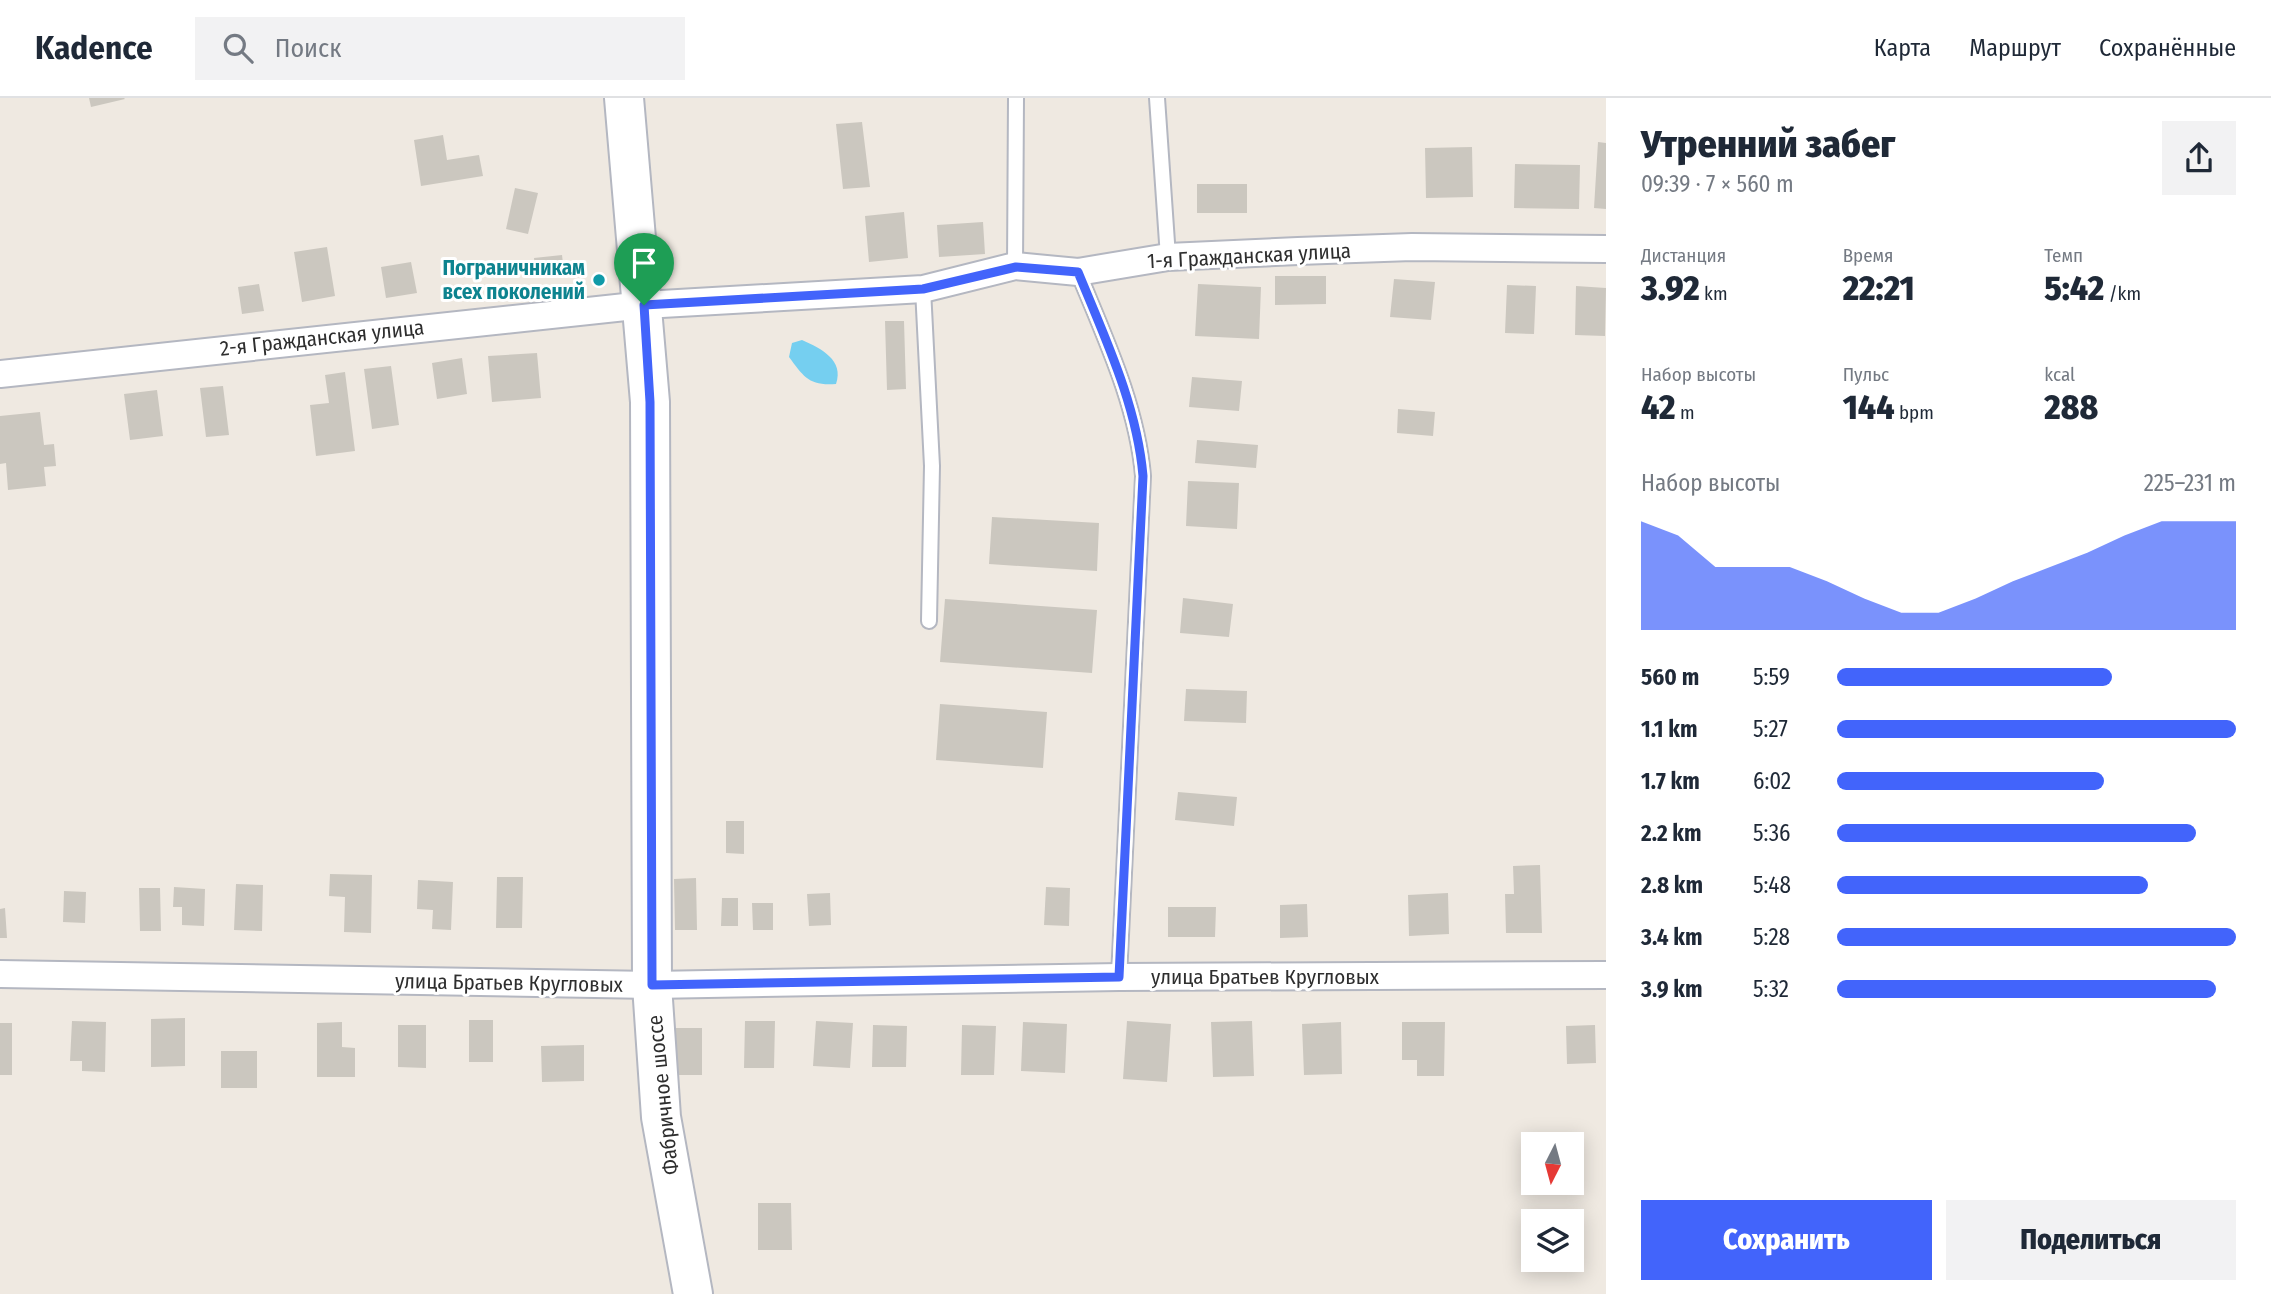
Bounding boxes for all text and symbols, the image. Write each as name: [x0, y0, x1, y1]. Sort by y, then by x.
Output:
search box: [195, 17, 685, 80]
text: Kadence: [35, 28, 153, 68]
icon: search: [219, 29, 257, 67]
text: Поиск: [275, 33, 341, 64]
text: Карта: [1874, 34, 1931, 62]
text: Маршрут: [1969, 34, 2061, 62]
text: Сохранённые: [2099, 34, 2236, 62]
text: Утренний забег: [1641, 121, 1895, 167]
button: share: [2162, 121, 2236, 195]
text: 09:39 · 7 × 560 m: [1641, 170, 1794, 198]
pin: [614, 233, 674, 305]
street label: 1-я Гражданская улица: [1146, 238, 1352, 274]
icon: arrive: [625, 244, 663, 282]
text: Дистанция: [1641, 244, 1726, 267]
text: Время: [1843, 244, 1894, 267]
text: Темп: [2044, 244, 2083, 267]
place label: Пограничникам всех поколений: [442, 255, 585, 305]
text: 3.92: [1641, 267, 1700, 309]
text: 22:21: [1843, 267, 1915, 309]
text: 5:42: [2044, 267, 2104, 309]
marker: Пограничникам всех поколений: [591, 272, 607, 288]
text: km: [1700, 282, 1728, 305]
text: /km: [2104, 282, 2141, 305]
street label: 2-я Гражданская улица: [219, 314, 425, 362]
text: Набор высоты: [1641, 363, 1756, 386]
text: Пульс: [1843, 363, 1889, 386]
text: kcal: [2044, 363, 2075, 386]
text: 42: [1641, 386, 1675, 428]
text: 144: [1843, 386, 1895, 428]
text: 288: [2044, 386, 2098, 428]
text: m: [1675, 401, 1695, 424]
text: bpm: [1895, 401, 1934, 424]
text: Набор высоты: [1641, 469, 1780, 497]
text: 225–231 m: [2144, 469, 2236, 497]
text: 560 m: [1641, 663, 1699, 691]
text: 5:59: [1753, 663, 1790, 691]
text: 1.1 km: [1641, 715, 1697, 743]
text: 5:27: [1753, 715, 1788, 743]
text: 1.7 km: [1641, 767, 1700, 795]
text: 6:02: [1753, 767, 1791, 795]
text: 2.2 km: [1641, 819, 1702, 847]
text: 5:36: [1753, 819, 1790, 847]
text: 2.8 km: [1641, 871, 1703, 899]
text: 5:48: [1753, 871, 1791, 899]
text: 3.4 km: [1641, 923, 1703, 951]
text: 5:28: [1753, 923, 1790, 951]
street label: улица Братьев Кругловых: [1151, 964, 1380, 990]
street label: улица Братьев Кругловых: [395, 968, 624, 998]
text: 3.9 km: [1641, 975, 1703, 1003]
text: 5:32: [1753, 975, 1789, 1003]
street label: Фабричное шоссе: [642, 1014, 684, 1176]
north arrow: [1521, 1132, 1584, 1195]
map controls: [1521, 1132, 1584, 1272]
button: Сохранить: [1641, 1200, 1932, 1280]
button: Поделиться: [1946, 1200, 2236, 1280]
button: layers: [1521, 1209, 1584, 1272]

